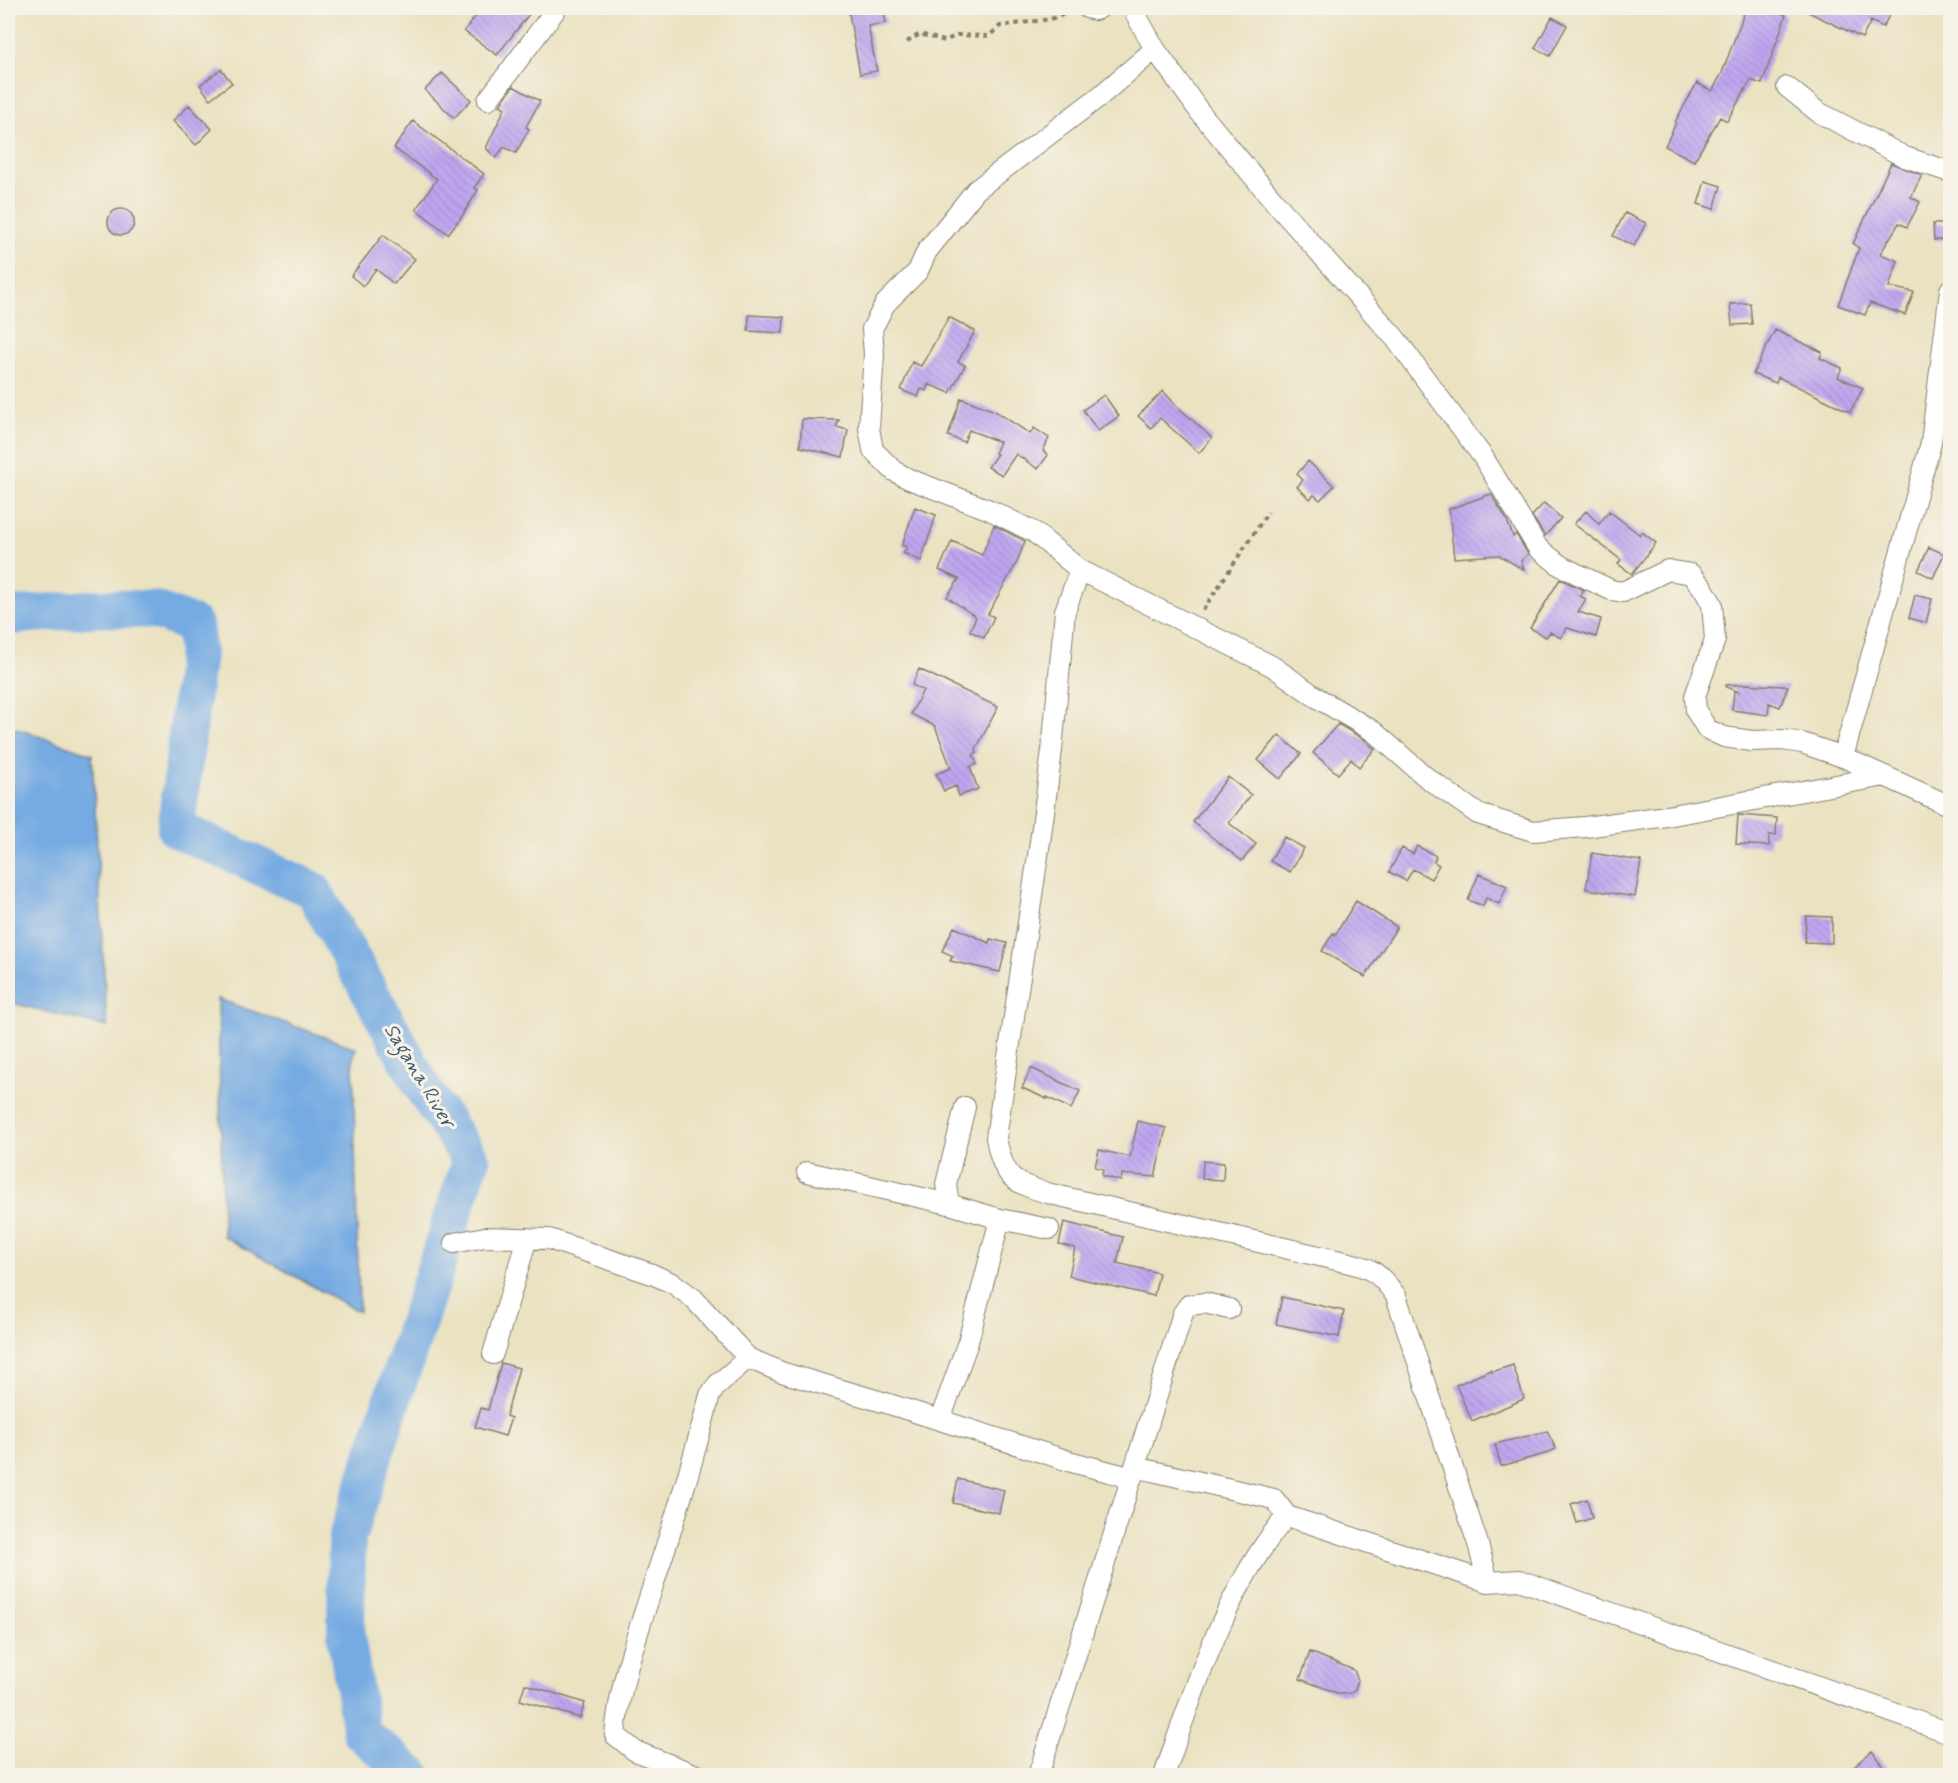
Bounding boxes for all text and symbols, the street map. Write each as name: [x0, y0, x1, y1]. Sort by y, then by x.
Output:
water label: Sagana River: [376, 1019, 462, 1136]

